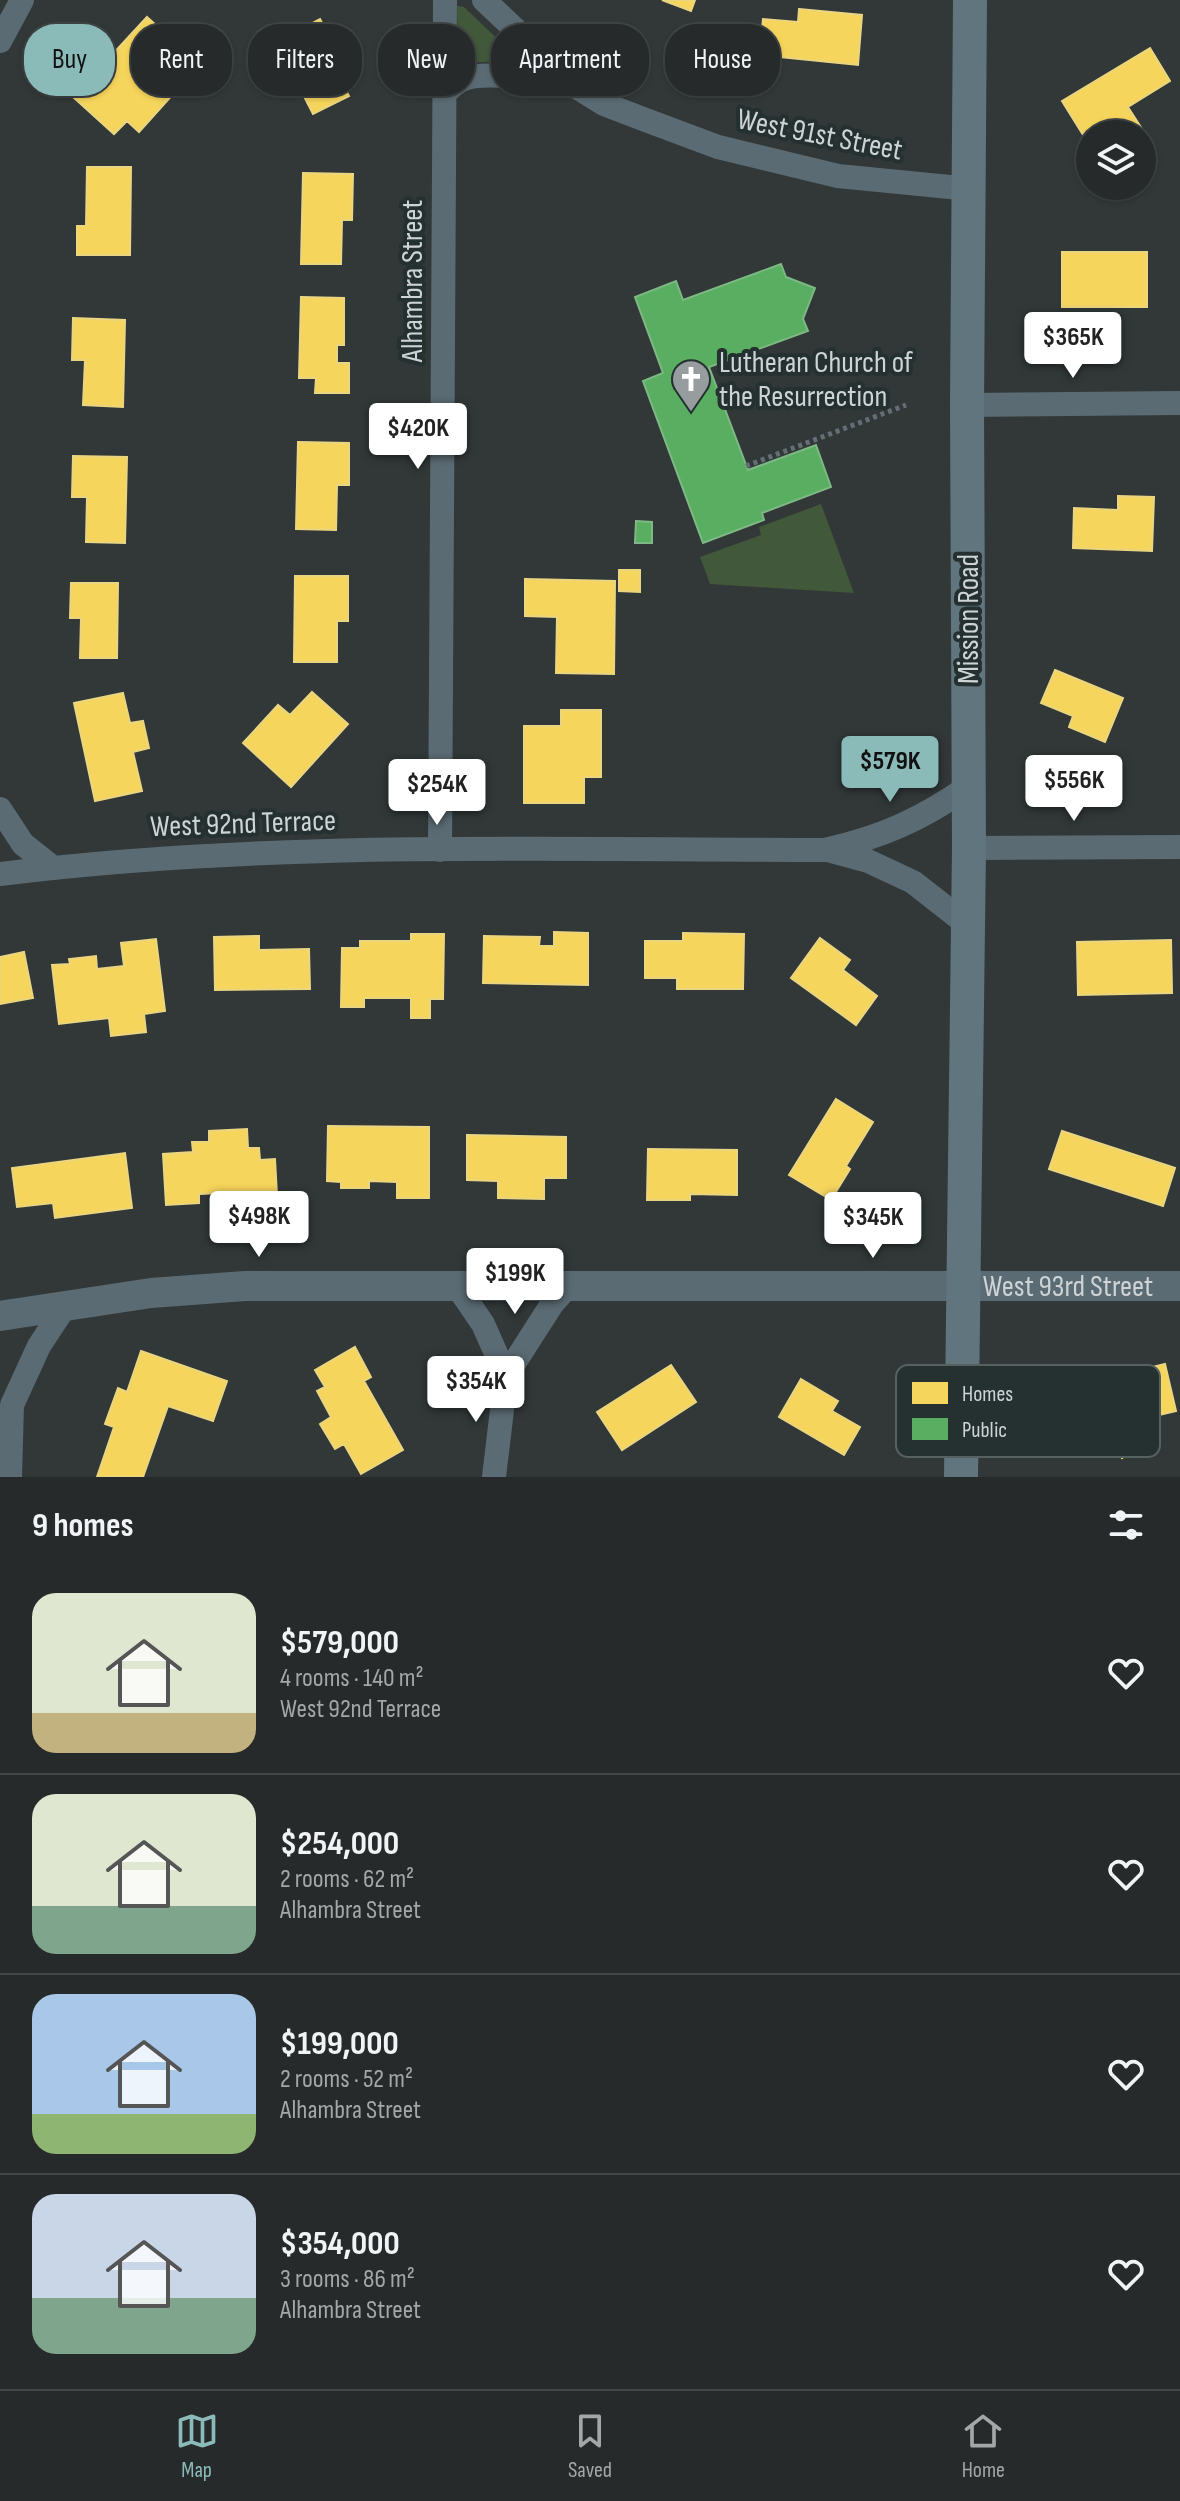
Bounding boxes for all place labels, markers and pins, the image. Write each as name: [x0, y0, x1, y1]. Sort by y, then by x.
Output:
pin: $365K: [1017, 312, 1129, 380]
place label: Lutheran Church of the Resurrection: [719, 345, 913, 415]
church icon: Lutheran Church of the Resurrection: [670, 358, 712, 413]
pin: $420K: [362, 403, 474, 471]
pin: $579K: [834, 736, 946, 804]
pin: $556K: [1018, 755, 1130, 823]
pin: $254K: [381, 759, 493, 827]
pin: $498K: [203, 1191, 315, 1259]
pin: $345K: [817, 1192, 929, 1260]
pin: $199K: [459, 1248, 571, 1316]
pin: $354K: [420, 1356, 532, 1424]

